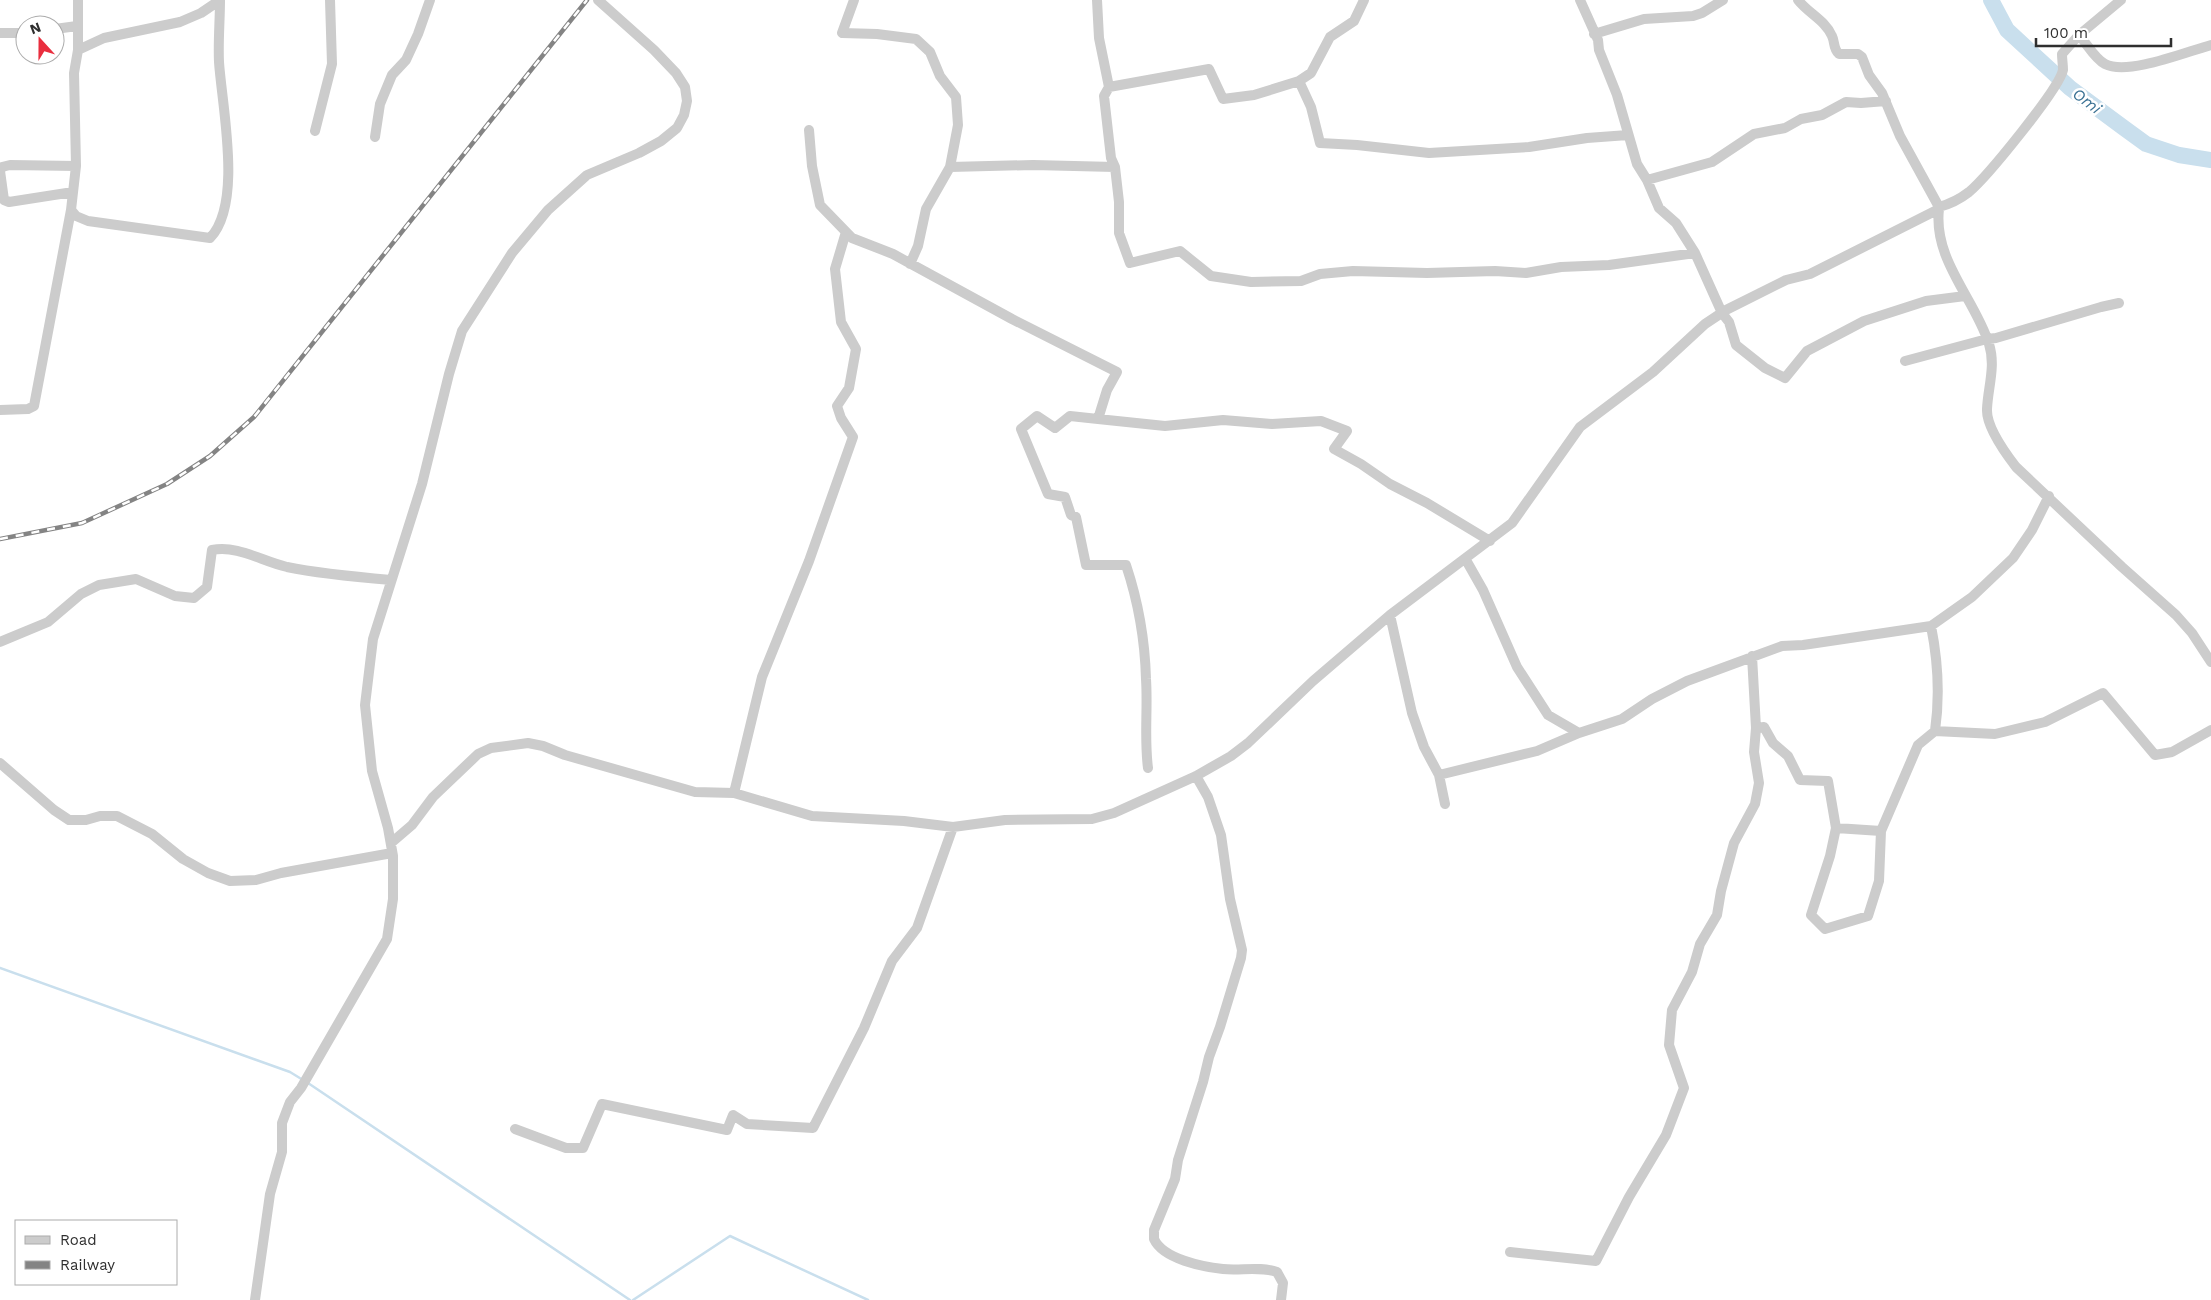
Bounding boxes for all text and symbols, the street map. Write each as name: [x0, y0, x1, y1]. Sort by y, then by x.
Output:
north arrow: [15, 15, 65, 65]
scale bar: [2036, 15, 2171, 47]
text: N: [28, 19, 43, 37]
text: 100 m: [2044, 24, 2088, 42]
water label: Omi: [2069, 84, 2106, 118]
legend: [15, 1220, 178, 1285]
text: Road: [60, 1231, 97, 1249]
text: Railway: [60, 1256, 115, 1274]

